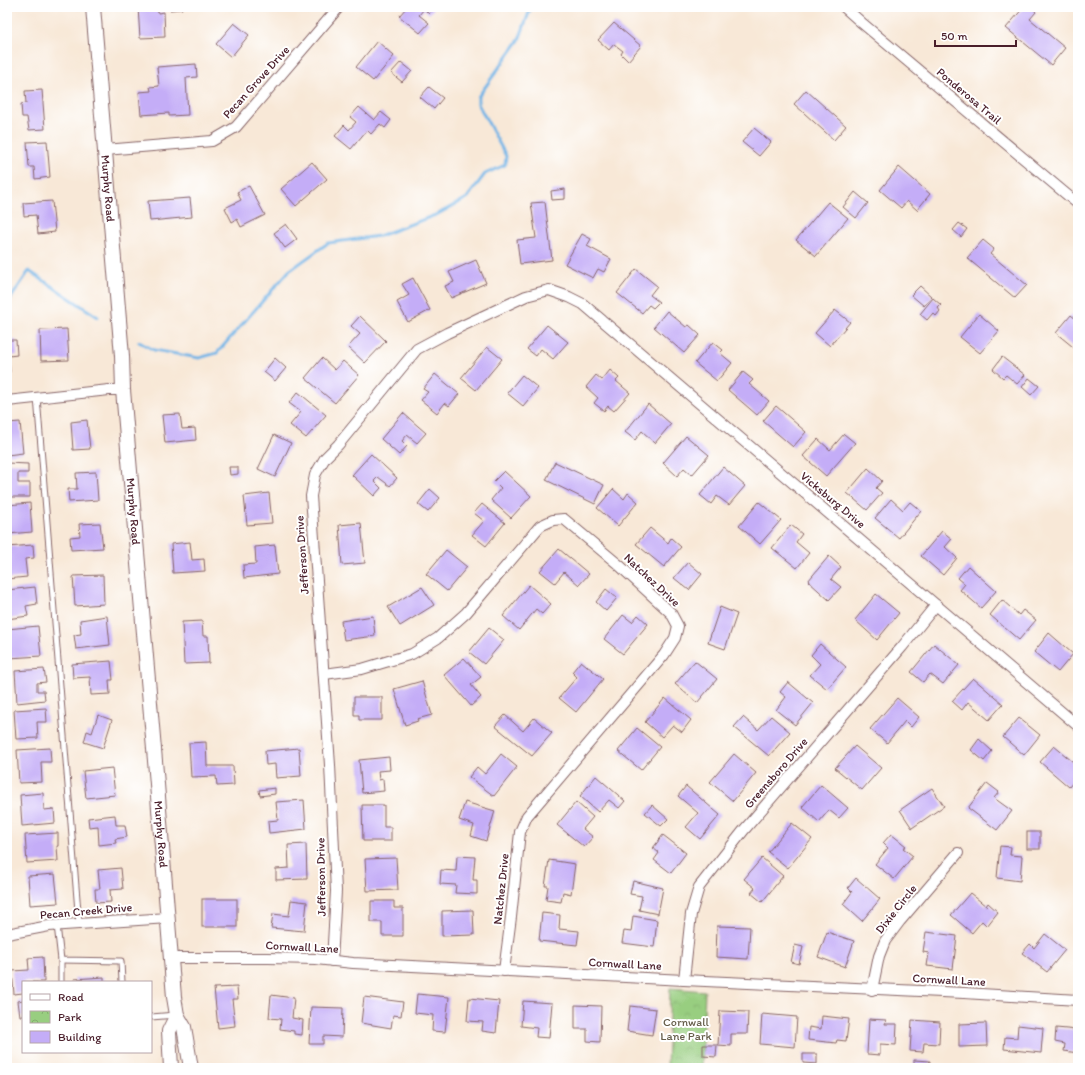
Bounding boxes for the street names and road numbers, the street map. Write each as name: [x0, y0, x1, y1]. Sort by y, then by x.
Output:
street label: Pecan Grove Drive: [220, 43, 292, 121]
street label: Ponderosa Trail: [934, 65, 1005, 128]
street label: Murphy Road: [98, 154, 118, 223]
street label: Vicksburg Drive: [798, 469, 869, 531]
street label: Murphy Road: [124, 477, 143, 546]
street label: Jefferson Drive: [292, 515, 312, 595]
street label: Natchez Drive: [621, 551, 683, 610]
street label: Greensboro Drive: [741, 735, 811, 811]
street label: Murphy Road: [151, 800, 171, 869]
street label: Jefferson Drive: [313, 837, 329, 917]
street label: Natchez Drive: [490, 852, 512, 925]
street label: Dixie Circle: [872, 881, 920, 936]
street label: Pecan Creek Drive: [39, 900, 133, 922]
street label: Cornwall Lane: [265, 938, 339, 956]
street label: Cornwall Lane: [588, 955, 662, 973]
street label: Cornwall Lane: [912, 971, 986, 989]

